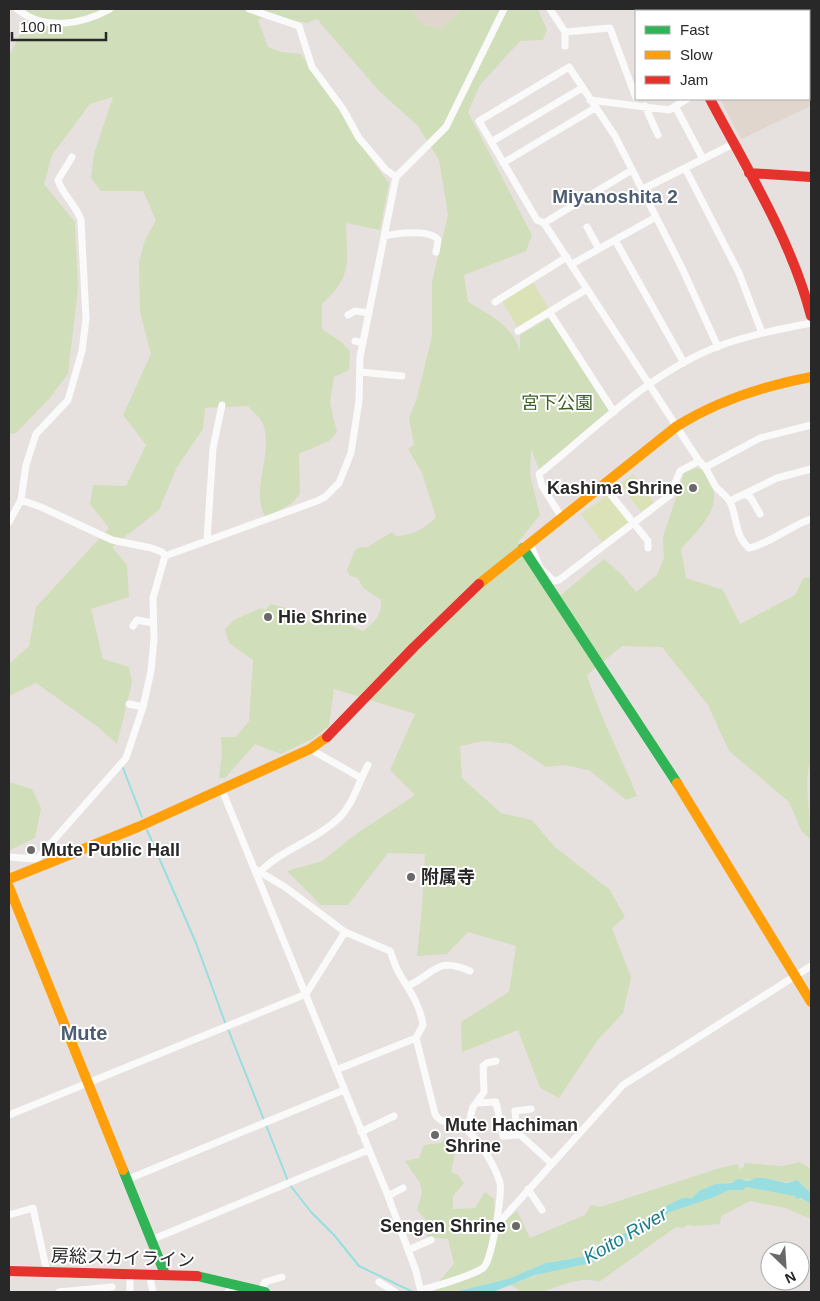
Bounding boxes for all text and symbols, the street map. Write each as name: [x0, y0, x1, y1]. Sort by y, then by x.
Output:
scale bar: [12, 10, 106, 42]
legend: [635, 10, 810, 100]
text: 100 m: [20, 18, 62, 35]
text: Fast: [680, 21, 710, 38]
text: Slow: [680, 46, 713, 63]
text: Jam: [680, 71, 708, 88]
district label: Miyanoshita 2: [552, 186, 678, 207]
park label: 宮下公園: [521, 393, 593, 413]
place label: Kashima Shrine: [547, 478, 683, 498]
marker: Kashima Shrine: [687, 482, 699, 494]
place label: Hie Shrine: [278, 607, 367, 627]
marker: Hie Shrine: [262, 611, 274, 623]
place label: Mute Public Hall: [41, 840, 180, 860]
marker: Mute Public Hall: [25, 844, 37, 856]
place label: 附属寺: [421, 867, 475, 887]
marker: 附属寺: [405, 871, 417, 883]
district label: Mute: [61, 1022, 107, 1044]
place label: Mute Hachiman Shrine: [445, 1115, 578, 1156]
marker: Mute Hachiman Shrine: [429, 1129, 441, 1141]
water label: Koito River: [580, 1203, 671, 1268]
place label: Sengen Shrine: [380, 1216, 506, 1236]
marker: Sengen Shrine: [510, 1220, 522, 1232]
north arrow: [760, 1241, 810, 1291]
street label: 房総スカイライン: [51, 1245, 195, 1271]
text: N: [783, 1268, 798, 1287]

